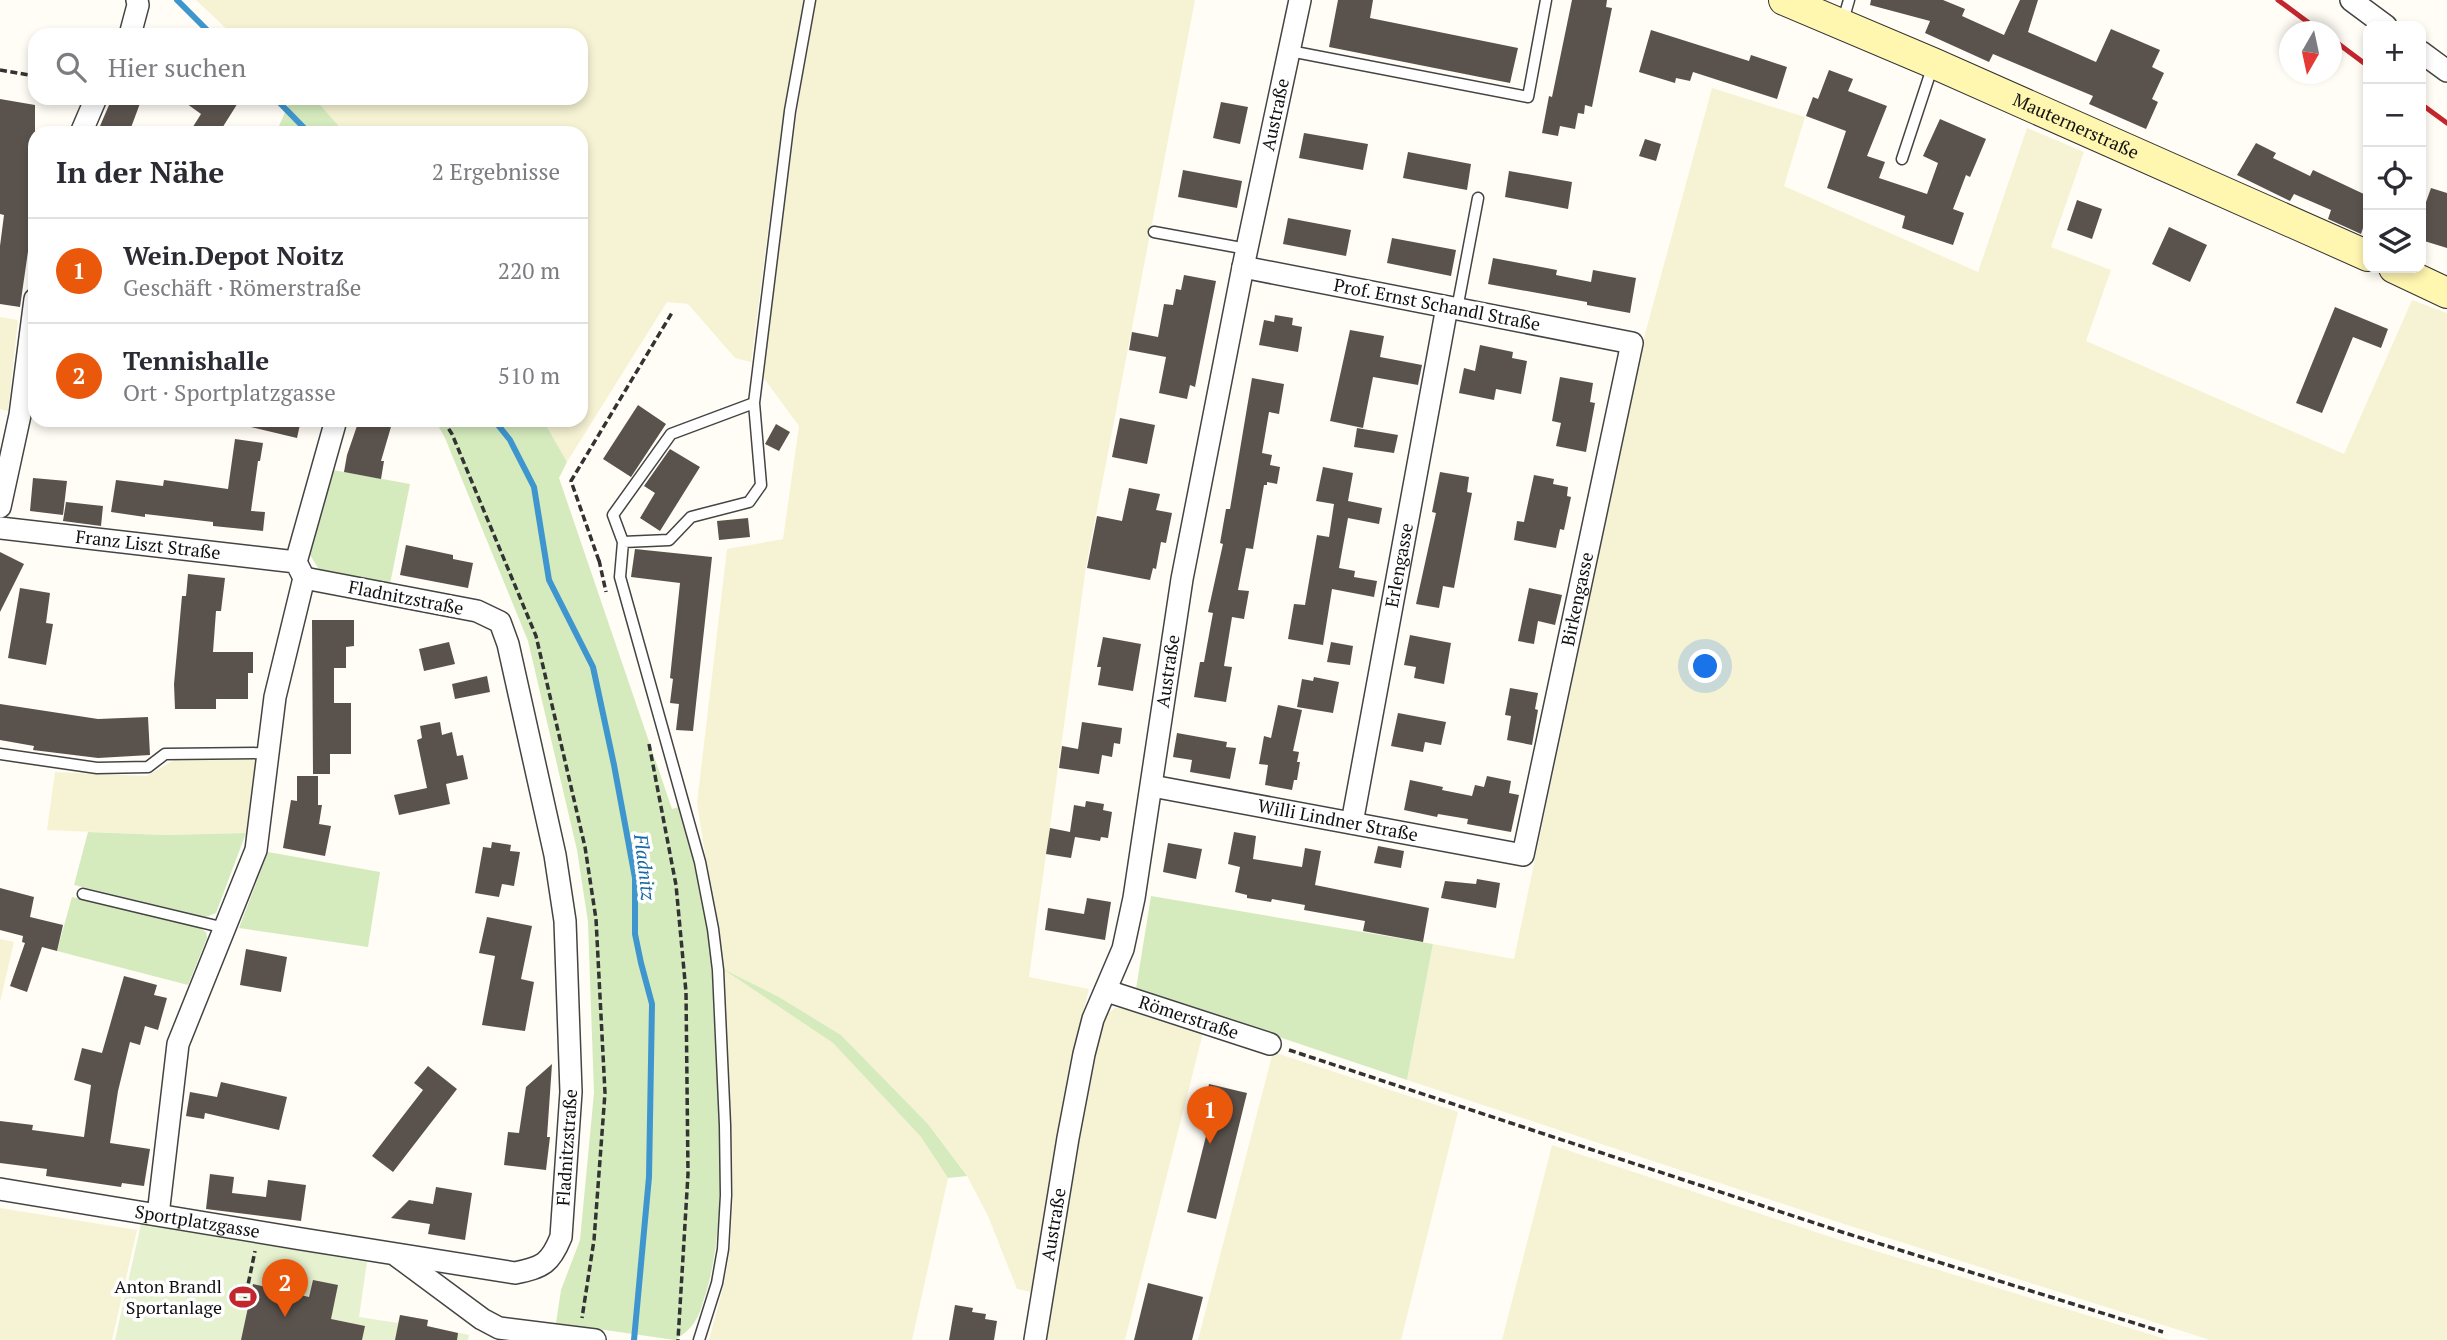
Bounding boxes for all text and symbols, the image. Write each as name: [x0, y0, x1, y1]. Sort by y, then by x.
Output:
north arrow: [2279, 21, 2342, 84]
map controls: [2363, 21, 2426, 273]
button: +: [2363, 21, 2426, 84]
search box: [28, 28, 588, 105]
icon: search: [52, 48, 90, 86]
text: Hier suchen: [108, 50, 246, 84]
street label: Austraße: [1255, 76, 1294, 153]
button: −: [2363, 84, 2426, 147]
street label: Mauternerstraße: [2009, 87, 2143, 164]
button: locate: [2363, 147, 2426, 210]
text: In der Nähe: [56, 152, 224, 192]
text: 2 Ergebnisse: [432, 156, 560, 187]
button: layers: [2363, 210, 2426, 273]
text: Wein.Depot Noitz: [123, 238, 344, 272]
text: 1: [73, 255, 86, 286]
text: 220 m: [498, 255, 560, 286]
text: Geschäft · Römerstraße: [123, 272, 361, 303]
street label: Prof. Ernst Schandl Straße: [1332, 272, 1543, 336]
text: Tennishalle: [123, 343, 269, 377]
text: 2: [73, 360, 86, 391]
text: 510 m: [498, 360, 560, 391]
text: Ort · Sportplatzgasse: [123, 377, 336, 408]
street label: Erlengasse: [1379, 521, 1418, 610]
street label: Franz Liszt Straße: [74, 524, 222, 564]
street label: Birkengasse: [1555, 550, 1598, 648]
street label: Fladnitzstraße: [347, 574, 466, 620]
street label: Austraße: [1150, 633, 1184, 709]
your location: [1688, 649, 1722, 683]
street label: Willi Lindner Straße: [1256, 793, 1420, 846]
water label: Fladnitz: [629, 832, 662, 902]
street label: Römerstraße: [1136, 989, 1242, 1044]
pin: 1: [1187, 1086, 1233, 1144]
street label: Fladnitzstraße: [550, 1088, 582, 1207]
street label: Austraße: [1035, 1186, 1071, 1263]
street label: Sportplatzgasse: [133, 1199, 262, 1243]
pin: 2: [262, 1259, 308, 1317]
place label: Anton Brandl Sportanlage: [114, 1274, 222, 1319]
sports icon: Anton Brandl Sportanlage: [228, 1282, 258, 1312]

